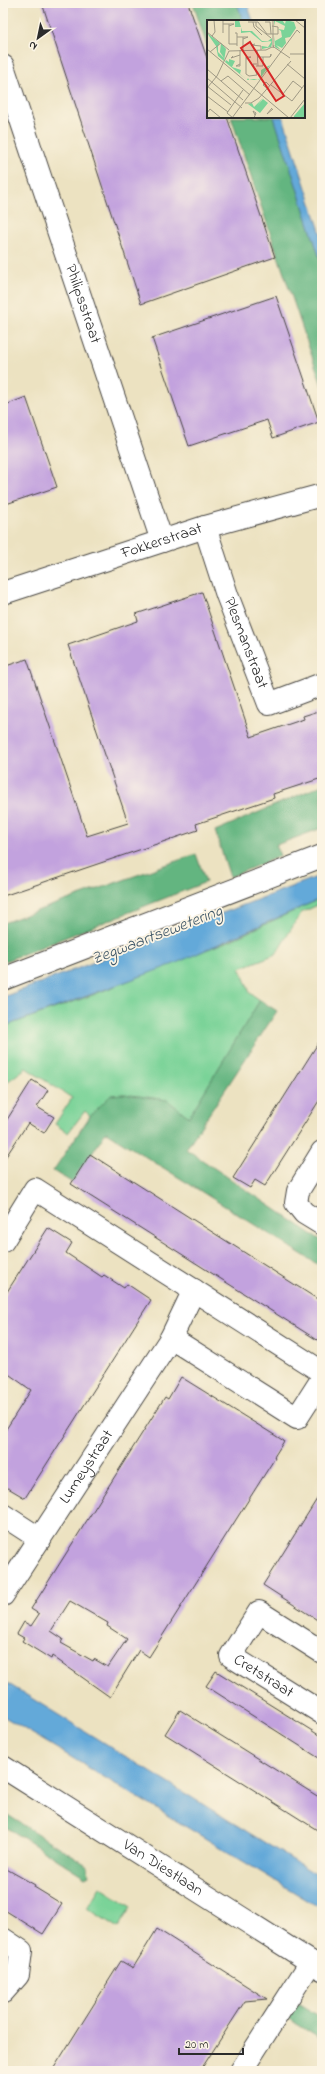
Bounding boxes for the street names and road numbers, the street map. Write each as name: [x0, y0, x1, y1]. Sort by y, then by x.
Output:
street label: Philipsstraat: [58, 261, 107, 348]
street label: Fokkerstraat: [117, 516, 206, 566]
street label: Plesmanstraat: [217, 594, 274, 693]
street label: Lumeystraat: [53, 1424, 120, 1509]
street label: Cretstraat: [228, 1648, 299, 1705]
street label: Van Diestlaan: [117, 1833, 208, 1903]

